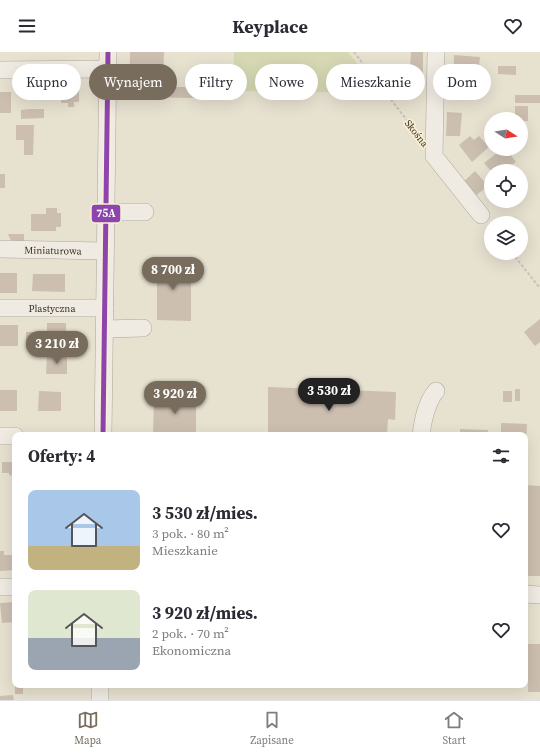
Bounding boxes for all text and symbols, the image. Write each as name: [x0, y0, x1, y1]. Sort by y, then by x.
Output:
text: Keyplace: [232, 14, 308, 39]
icon: menu: [16, 15, 38, 37]
icon: heart: [502, 15, 524, 37]
chip: Kupno: [12, 64, 81, 100]
chip: Wynajem: [89, 64, 177, 100]
chip: Filtry: [185, 64, 247, 100]
chip: Nowe: [255, 64, 318, 100]
chip: Mieszkanie: [326, 64, 425, 100]
chip: Dom: [433, 64, 491, 100]
north arrow: [484, 112, 528, 156]
map controls: [484, 112, 528, 260]
street label: Skośna: [402, 117, 432, 150]
button: locate: [484, 164, 528, 208]
line badge: 75A: [91, 204, 121, 223]
text: 75A: [96, 206, 116, 221]
button: layers: [484, 216, 528, 260]
street label: Miniaturowa: [24, 243, 83, 258]
pin: 8 700 zł: [132, 257, 214, 291]
text: 8 700 zł: [151, 261, 195, 278]
street label: Plastyczna: [28, 302, 76, 315]
pin: 3 210 zł: [16, 331, 98, 365]
text: 3 210 zł: [35, 335, 79, 352]
pin: 3 530 zł: [288, 378, 370, 412]
pin: 3 920 zł: [134, 381, 216, 415]
text: 3 530 zł: [307, 382, 351, 399]
text: 3 920 zł: [153, 385, 197, 402]
text: Oferty: 4: [28, 444, 96, 468]
icon: filters: [490, 445, 512, 467]
text: 3 530 zł/mies.: [152, 501, 258, 525]
icon: home: [60, 506, 108, 554]
icon: heart: [490, 519, 512, 541]
text: 3 pok. · 80 m²: [152, 525, 229, 542]
text: Mieszkanie: [152, 542, 218, 559]
text: 3 920 zł/mies.: [152, 601, 258, 625]
icon: home: [60, 606, 108, 654]
icon: heart: [490, 619, 512, 641]
text: 2 pok. · 70 m²: [152, 625, 229, 642]
text: Ekonomiczna: [152, 642, 231, 659]
tab: Mapa: [74, 709, 101, 748]
tab: Zapisane: [250, 709, 294, 748]
tab: Start: [443, 709, 466, 748]

